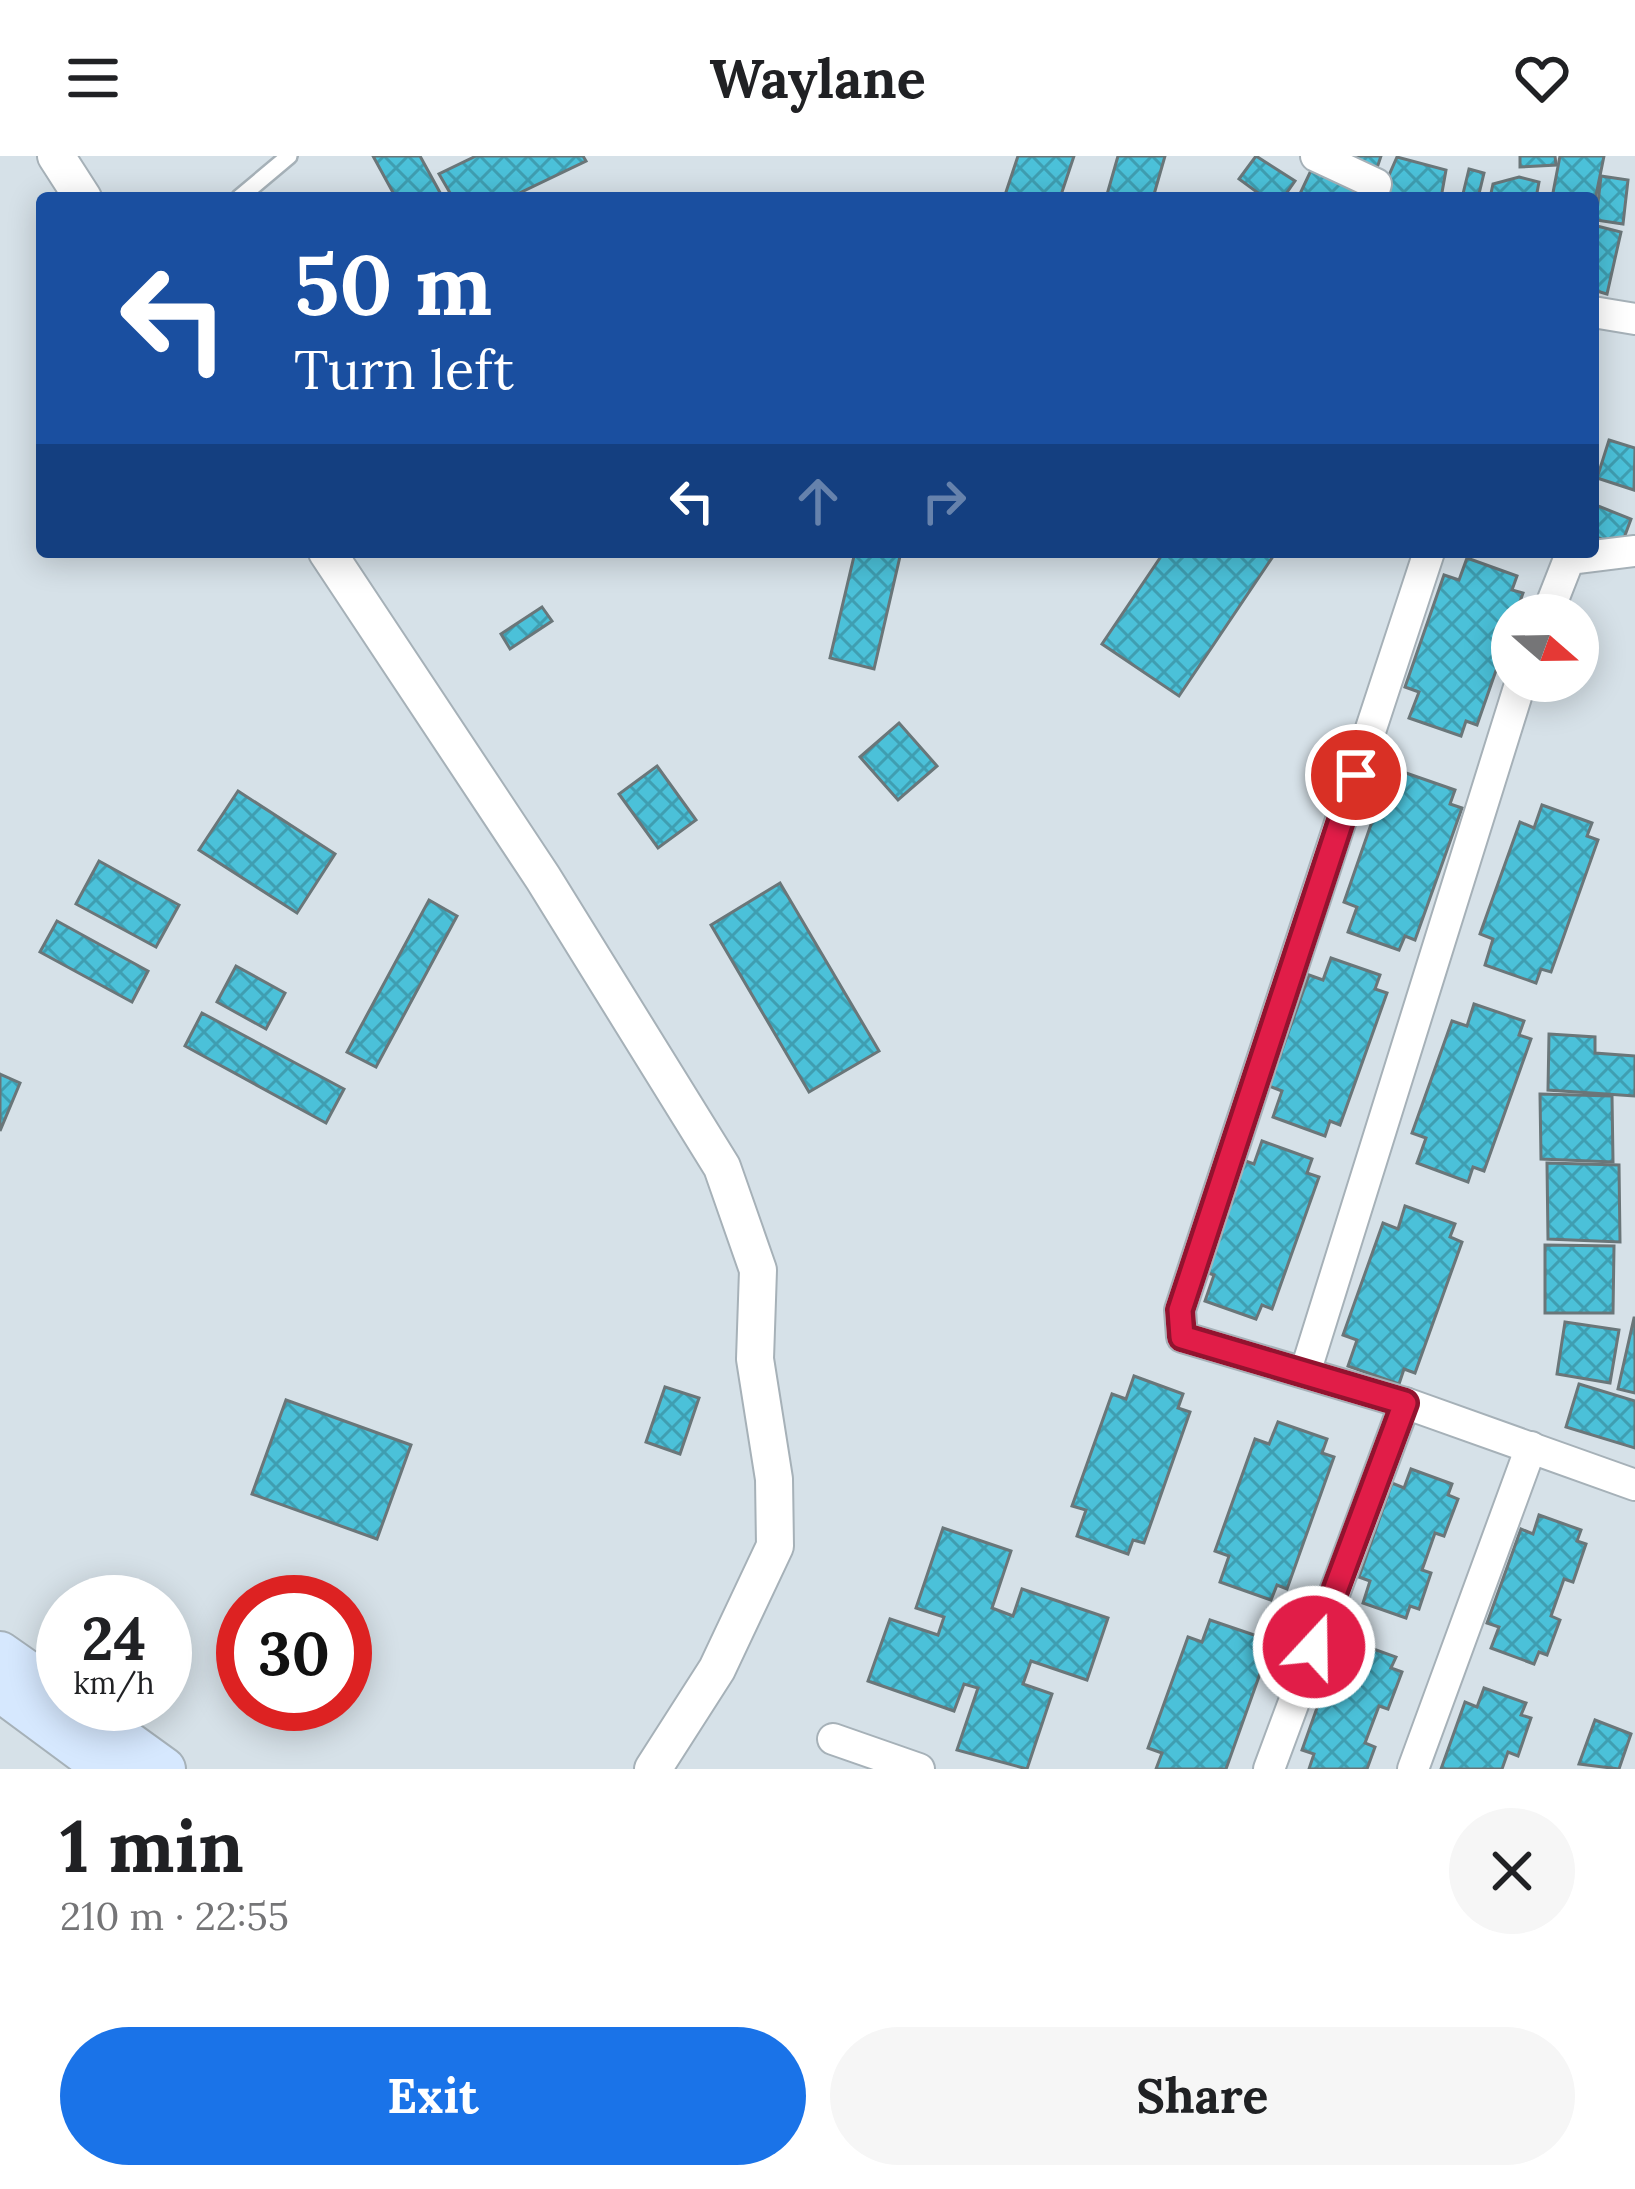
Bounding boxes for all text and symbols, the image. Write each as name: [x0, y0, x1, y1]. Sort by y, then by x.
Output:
text: Waylane: [709, 44, 926, 113]
icon: menu: [60, 45, 126, 111]
icon: heart: [1509, 45, 1575, 111]
text: 50 m: [294, 230, 492, 338]
icon: left: [96, 240, 252, 396]
text: Turn left: [294, 335, 514, 404]
icon: left: [659, 468, 725, 534]
icon: ahead: [785, 468, 851, 534]
icon: right: [911, 468, 977, 534]
north arrow: [1491, 594, 1599, 702]
map controls: [1491, 594, 1599, 702]
pin: [1305, 724, 1407, 826]
icon: arrive: [1323, 742, 1389, 808]
speed limit sign: 30: [216, 1575, 372, 1731]
position arrow: [1251, 1584, 1377, 1710]
text: 24: [82, 1600, 146, 1676]
text: km/h: [73, 1664, 155, 1702]
text: 1 min: [60, 1800, 244, 1892]
button: close: [1449, 1808, 1575, 1934]
text: 210 m · 22:55: [60, 1891, 289, 1941]
button: Exit: [60, 2027, 806, 2165]
button: Share: [830, 2027, 1575, 2165]

